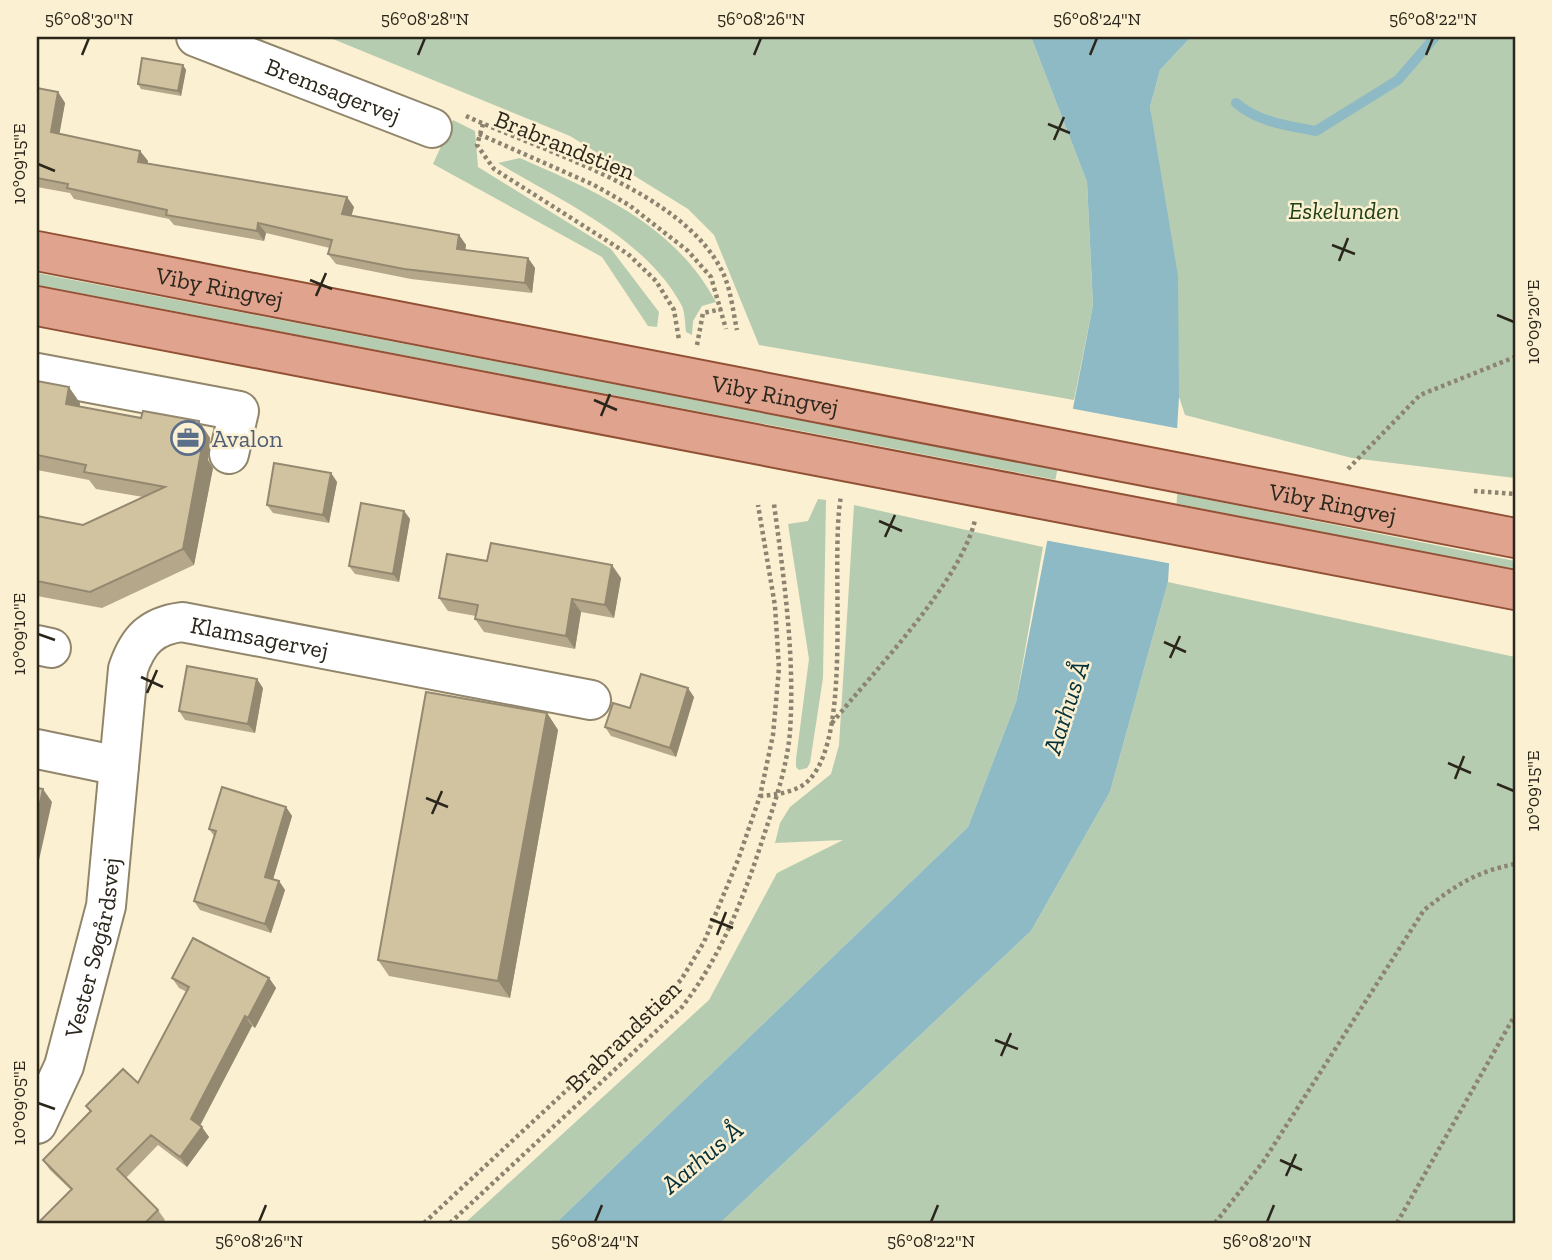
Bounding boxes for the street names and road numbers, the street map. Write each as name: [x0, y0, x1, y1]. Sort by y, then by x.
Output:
street label: Bremsagervej: [262, 51, 405, 129]
street label: Brabrandstien: [491, 104, 640, 186]
street label: Viby Ringvej: [153, 260, 286, 313]
street label: Viby Ringvej: [708, 368, 841, 421]
street label: Viby Ringvej: [1266, 476, 1399, 529]
street label: Klamsagervej: [188, 609, 331, 664]
street label: Vester Søgårdsvej: [57, 856, 125, 1042]
street label: Brabrandstien: [559, 974, 687, 1098]

